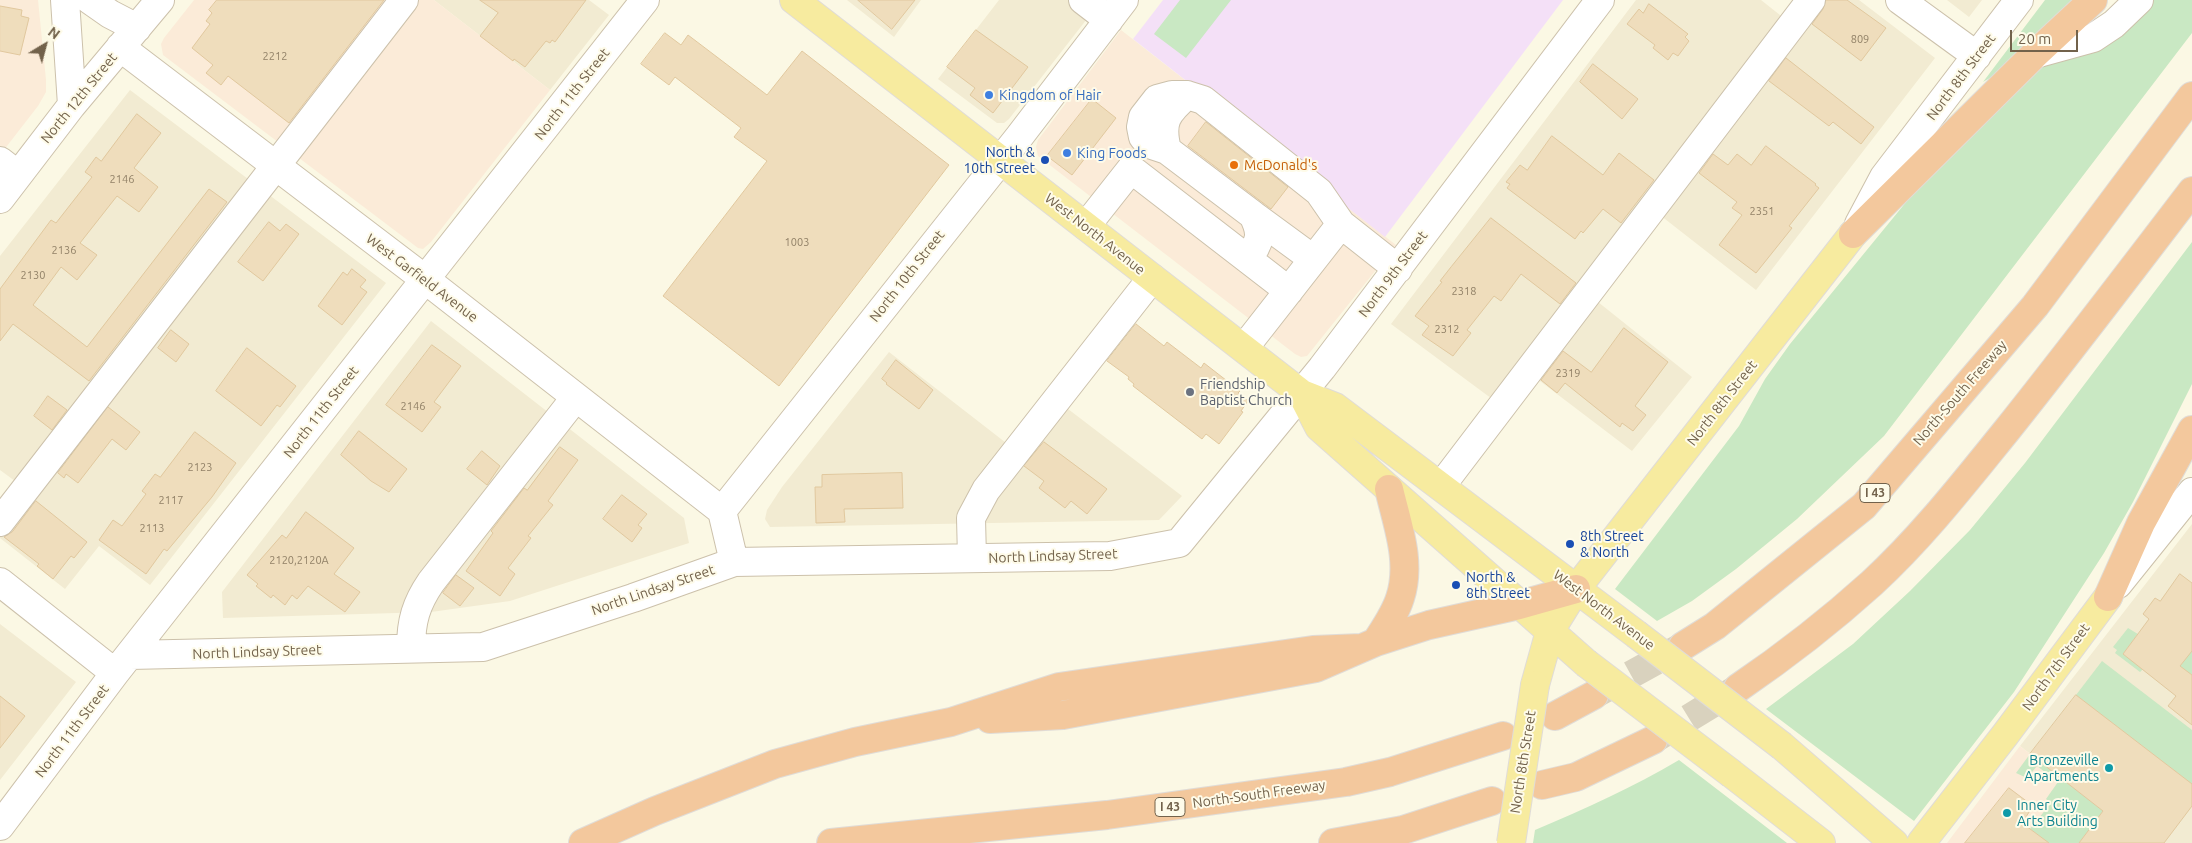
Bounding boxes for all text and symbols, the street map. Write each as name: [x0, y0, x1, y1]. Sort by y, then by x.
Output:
north arrow: [20, 20, 70, 70]
scale bar: [2012, 20, 2080, 52]
text: N: [45, 23, 63, 43]
street label: North 8th Street: [1923, 30, 1999, 124]
text: 20 m: [2018, 30, 2051, 47]
house number: 809: [1851, 32, 1869, 46]
street label: North 11th Street: [531, 45, 613, 143]
street label: North 12th Street: [37, 49, 121, 147]
house number: 2212: [263, 49, 287, 63]
place label: Kingdom of Hair: [999, 87, 1101, 103]
marker: Kingdom of Hair: [983, 89, 995, 101]
place label: North & 10th Street: [963, 144, 1035, 176]
place label: King Foods: [1077, 145, 1146, 161]
marker: King Foods: [1061, 147, 1073, 159]
marker: North & 10th Street: [1039, 154, 1051, 166]
place label: McDonald's: [1244, 157, 1317, 173]
marker: McDonald's: [1228, 159, 1240, 171]
house number: 2146: [110, 172, 134, 186]
street label: West North Avenue: [1042, 190, 1148, 278]
house number: 2351: [1750, 204, 1774, 218]
street label: North 10th Street: [866, 227, 948, 325]
street label: North 9th Street: [1355, 227, 1431, 321]
street label: West Garfield Avenue: [363, 230, 481, 326]
house number: 1003: [785, 235, 809, 249]
house number: 2136: [52, 243, 76, 257]
house number: 2130: [21, 268, 45, 282]
house number: 2318: [1452, 284, 1476, 298]
house number: 2312: [1435, 322, 1459, 336]
street label: North-South Freeway: [1910, 337, 2010, 449]
street label: North 8th Street: [1683, 357, 1761, 449]
street label: North 11th Street: [280, 363, 362, 461]
house number: 2319: [1556, 366, 1580, 380]
place label: Friendship Baptist Church: [1200, 376, 1292, 408]
marker: Friendship Baptist Church: [1184, 386, 1196, 398]
house number: 2146: [401, 399, 425, 413]
house number: 2123: [188, 460, 212, 474]
road number: I 43: [1860, 483, 1890, 502]
house number: 2117: [159, 493, 183, 507]
house number: 2113: [140, 521, 164, 535]
place label: 8th Street & North: [1580, 528, 1644, 560]
marker: 8th Street & North: [1564, 538, 1576, 550]
street label: North Lindsay Street: [988, 545, 1118, 567]
house number: 2120,2120A: [269, 553, 329, 567]
street label: North Lindsay Street: [589, 561, 717, 619]
street label: West North Avenue: [1550, 566, 1658, 654]
place label: North & 8th Street: [1466, 569, 1530, 602]
marker: North & 8th Street: [1450, 579, 1462, 591]
street label: North 7th Street: [2019, 620, 2093, 714]
street label: North Lindsay Street: [192, 641, 322, 663]
street label: North 11th Street: [32, 681, 112, 781]
street label: North 8th Street: [1507, 709, 1539, 815]
place label: Bronzeville Apartments: [2024, 752, 2099, 784]
marker: Bronzeville Apartments: [2103, 762, 2115, 774]
street label: North-South Freeway: [1192, 776, 1326, 812]
place label: Inner City Arts Building: [2017, 797, 2098, 830]
road number: I 43: [1155, 798, 1185, 816]
marker: Inner City Arts Building: [2001, 807, 2013, 819]

